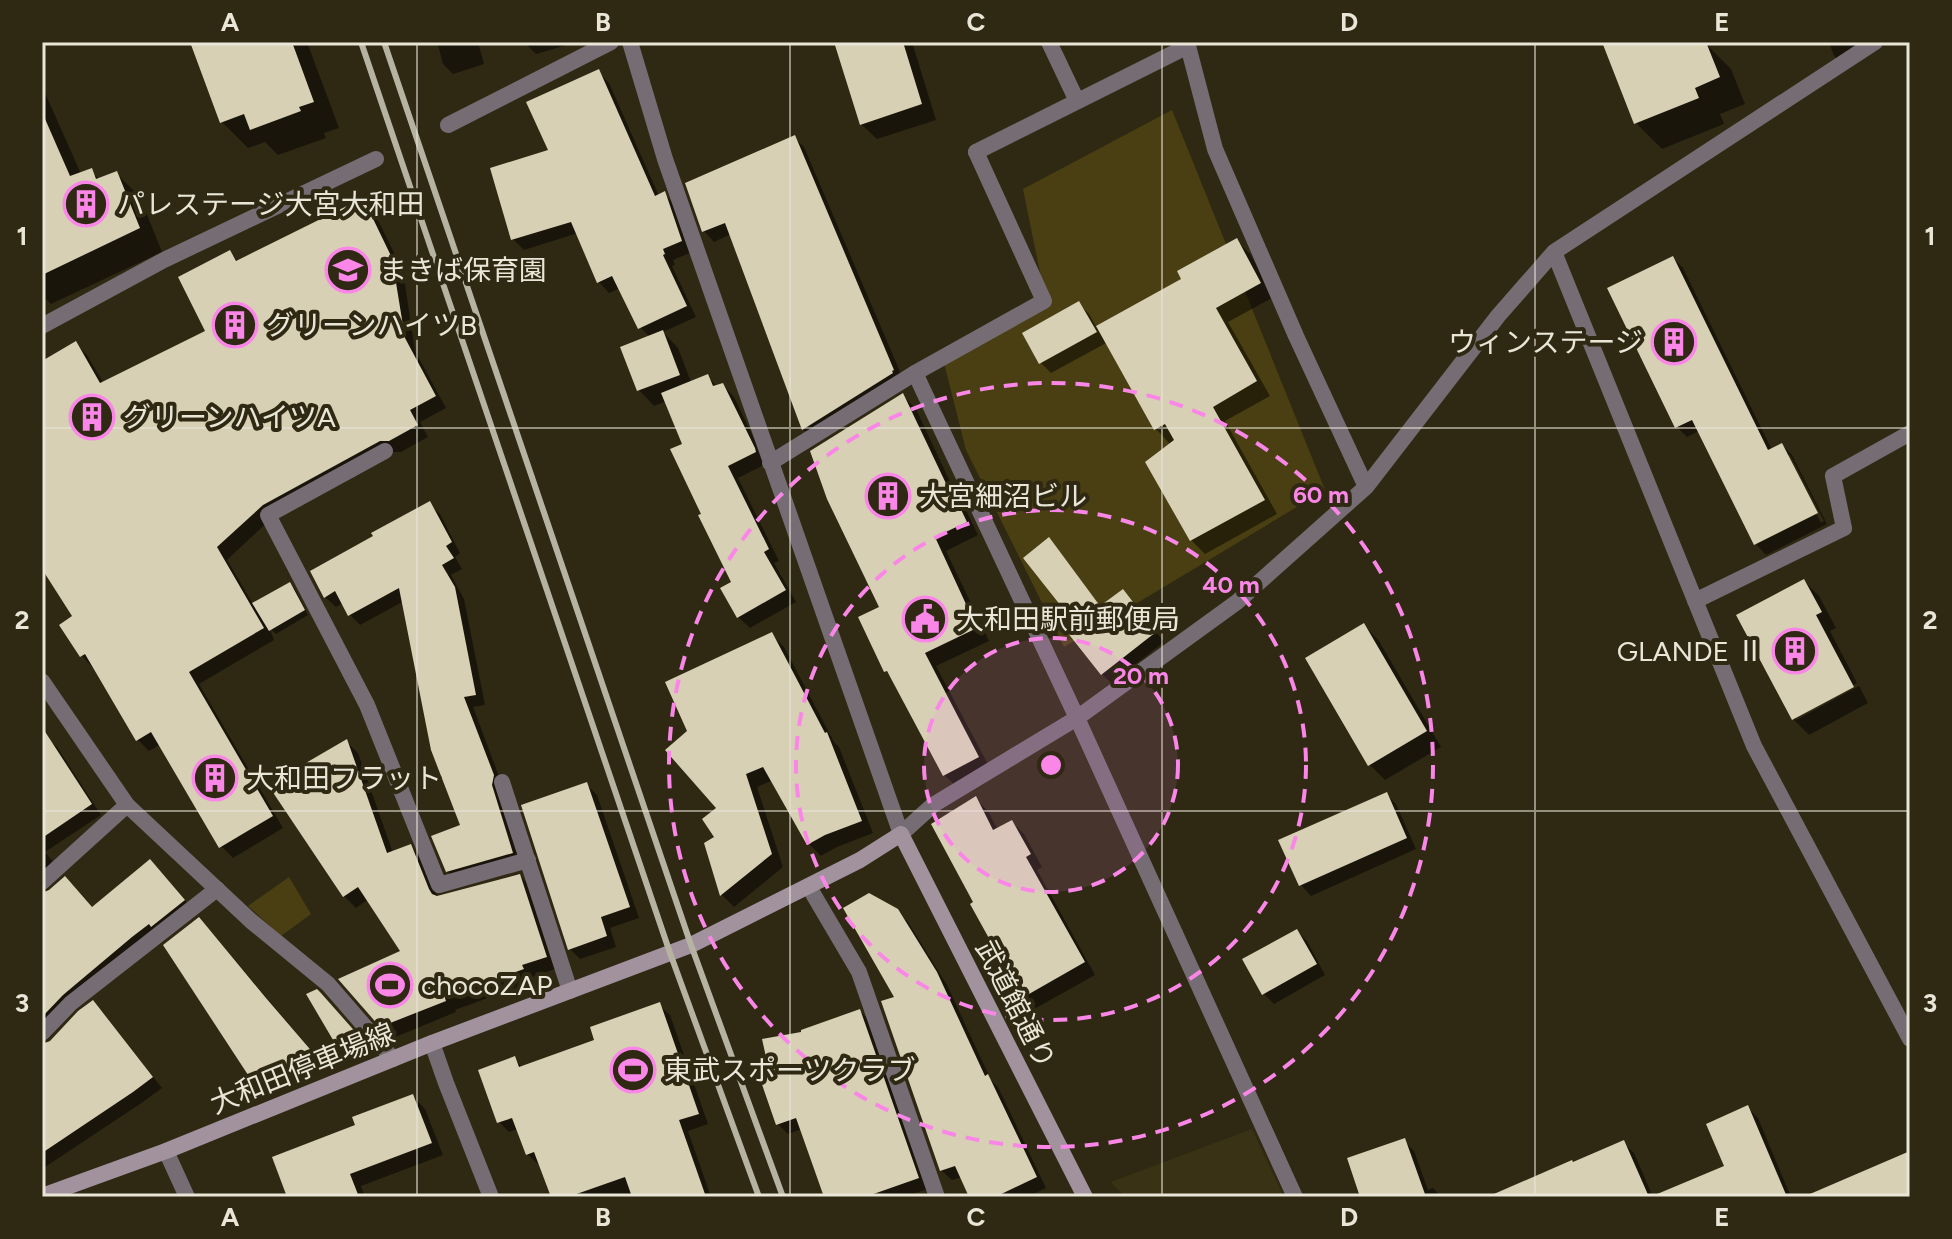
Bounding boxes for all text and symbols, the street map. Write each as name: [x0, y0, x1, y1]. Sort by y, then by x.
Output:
text: A: [221, 6, 240, 38]
text: B: [595, 6, 611, 38]
text: C: [967, 6, 986, 38]
text: D: [1340, 6, 1358, 38]
text: E: [1714, 6, 1730, 38]
building icon: パレステージ大宮大和田: [62, 180, 110, 228]
place label: パレステージ大宮大和田: [117, 187, 424, 221]
text: 1: [17, 220, 27, 252]
text: 1: [1925, 220, 1935, 252]
school or university icon: まきば保育園: [324, 246, 372, 294]
place label: まきば保育園: [379, 253, 547, 287]
building icon: グリーンハイツB: [211, 301, 259, 349]
place label: グリーンハイツB: [266, 308, 477, 342]
building icon: ウィンステージ: [1650, 318, 1698, 366]
place label: ウィンステージ: [1448, 325, 1643, 359]
building icon: グリーンハイツA: [68, 393, 116, 441]
place label: グリーンハイツA: [123, 400, 336, 434]
building icon: 大宮細沼ビル: [864, 472, 912, 520]
place label: 大宮細沼ビル: [919, 479, 1087, 513]
text: 60 m: [1293, 480, 1349, 509]
text: 40 m: [1202, 570, 1260, 599]
public building icon: 大和田駅前郵便局: [901, 595, 949, 643]
place label: 大和田駅前郵便局: [956, 602, 1180, 636]
text: 2: [14, 604, 30, 636]
text: 2: [1922, 604, 1938, 636]
building icon: GLANDE Ⅱ: [1771, 627, 1819, 675]
place label: GLANDE Ⅱ: [1617, 634, 1764, 668]
text: 20 m: [1113, 661, 1169, 690]
centre of rings: [1037, 751, 1065, 779]
building icon: 大和田フラット: [191, 754, 239, 802]
place label: 大和田フラット: [246, 761, 442, 795]
street label: 武道館通り: [969, 934, 1063, 1074]
sports icon: chocoZAP: [366, 961, 414, 1009]
place label: chocoZAP: [421, 968, 553, 1002]
text: 3: [15, 987, 29, 1019]
text: 3: [1923, 987, 1937, 1019]
street label: 大和田停車場線: [205, 1016, 399, 1120]
sports icon: 東武スポーツクラブ: [609, 1046, 657, 1094]
place label: 東武スポーツクラブ: [664, 1053, 915, 1087]
text: A: [221, 1201, 240, 1233]
text: B: [595, 1201, 611, 1233]
text: C: [967, 1201, 986, 1233]
text: D: [1340, 1201, 1358, 1233]
text: E: [1714, 1201, 1730, 1233]

